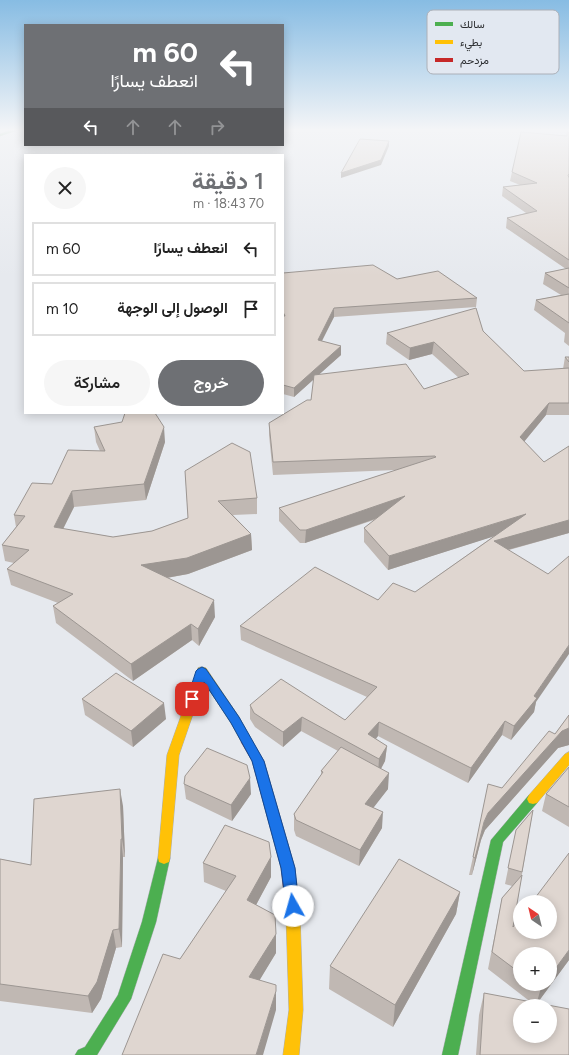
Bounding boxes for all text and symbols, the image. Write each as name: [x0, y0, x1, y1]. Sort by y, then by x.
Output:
legend: [427, 10, 559, 74]
text: سالك: [460, 18, 485, 31]
text: 60 m: [133, 35, 198, 69]
text: بطيء: [460, 36, 482, 52]
icon: left: [212, 40, 264, 92]
text: مزدحم: [460, 54, 489, 68]
text: انعطف يسارًا: [110, 70, 198, 92]
icon: left: [80, 116, 102, 138]
icon: ahead: [122, 116, 144, 138]
icon: ahead: [164, 116, 186, 138]
icon: right: [206, 116, 228, 138]
text: 1 دقيقة: [192, 166, 264, 195]
button: close: [44, 167, 86, 209]
text: 70 m · 18:43: [193, 196, 264, 211]
icon: left: [240, 238, 262, 260]
text: انعطف يسارًا: [153, 239, 228, 257]
text: 60 m: [46, 240, 81, 258]
icon: arrive: [240, 298, 262, 320]
text: الوصول إلى الوجهة: [117, 299, 228, 317]
text: 10 m: [46, 300, 78, 318]
button: مشاركة: [44, 360, 150, 406]
button: خروج: [158, 360, 264, 406]
pin: [175, 682, 209, 716]
icon: arrive: [181, 688, 203, 710]
position arrow: [272, 885, 314, 927]
north arrow: [513, 895, 557, 939]
map controls: [513, 895, 557, 1043]
button: +: [513, 947, 557, 991]
button: −: [513, 999, 557, 1043]

